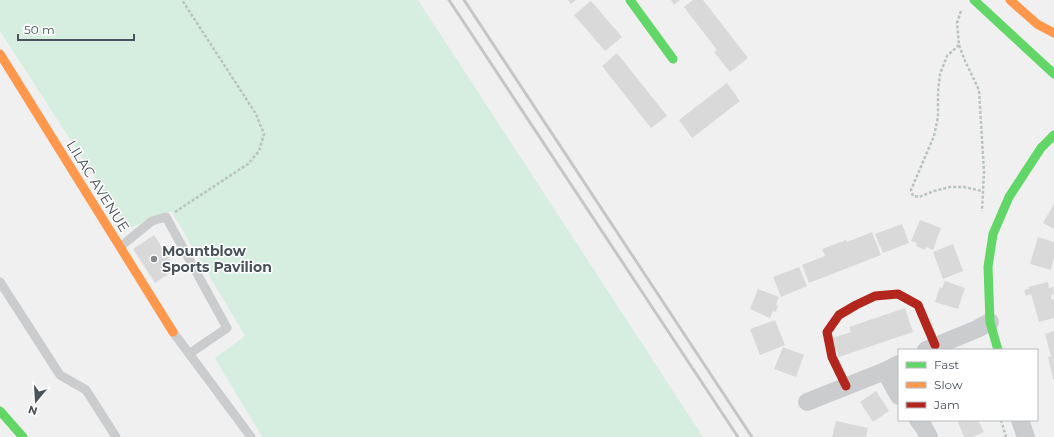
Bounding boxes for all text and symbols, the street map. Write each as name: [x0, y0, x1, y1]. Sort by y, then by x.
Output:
scale bar: [18, 16, 134, 42]
text: 50 m: [24, 22, 55, 37]
street label: LILAC AVENUE: [63, 137, 133, 235]
place label: Mountblow Sports Pavilion: [162, 242, 272, 276]
marker: Mountblow Sports Pavilion: [149, 254, 159, 264]
legend: [898, 349, 1038, 421]
text: Fast: [934, 357, 959, 372]
text: Slow: [934, 377, 963, 392]
north arrow: [16, 381, 56, 421]
text: Jam: [933, 397, 960, 412]
text: N: [27, 402, 39, 419]

